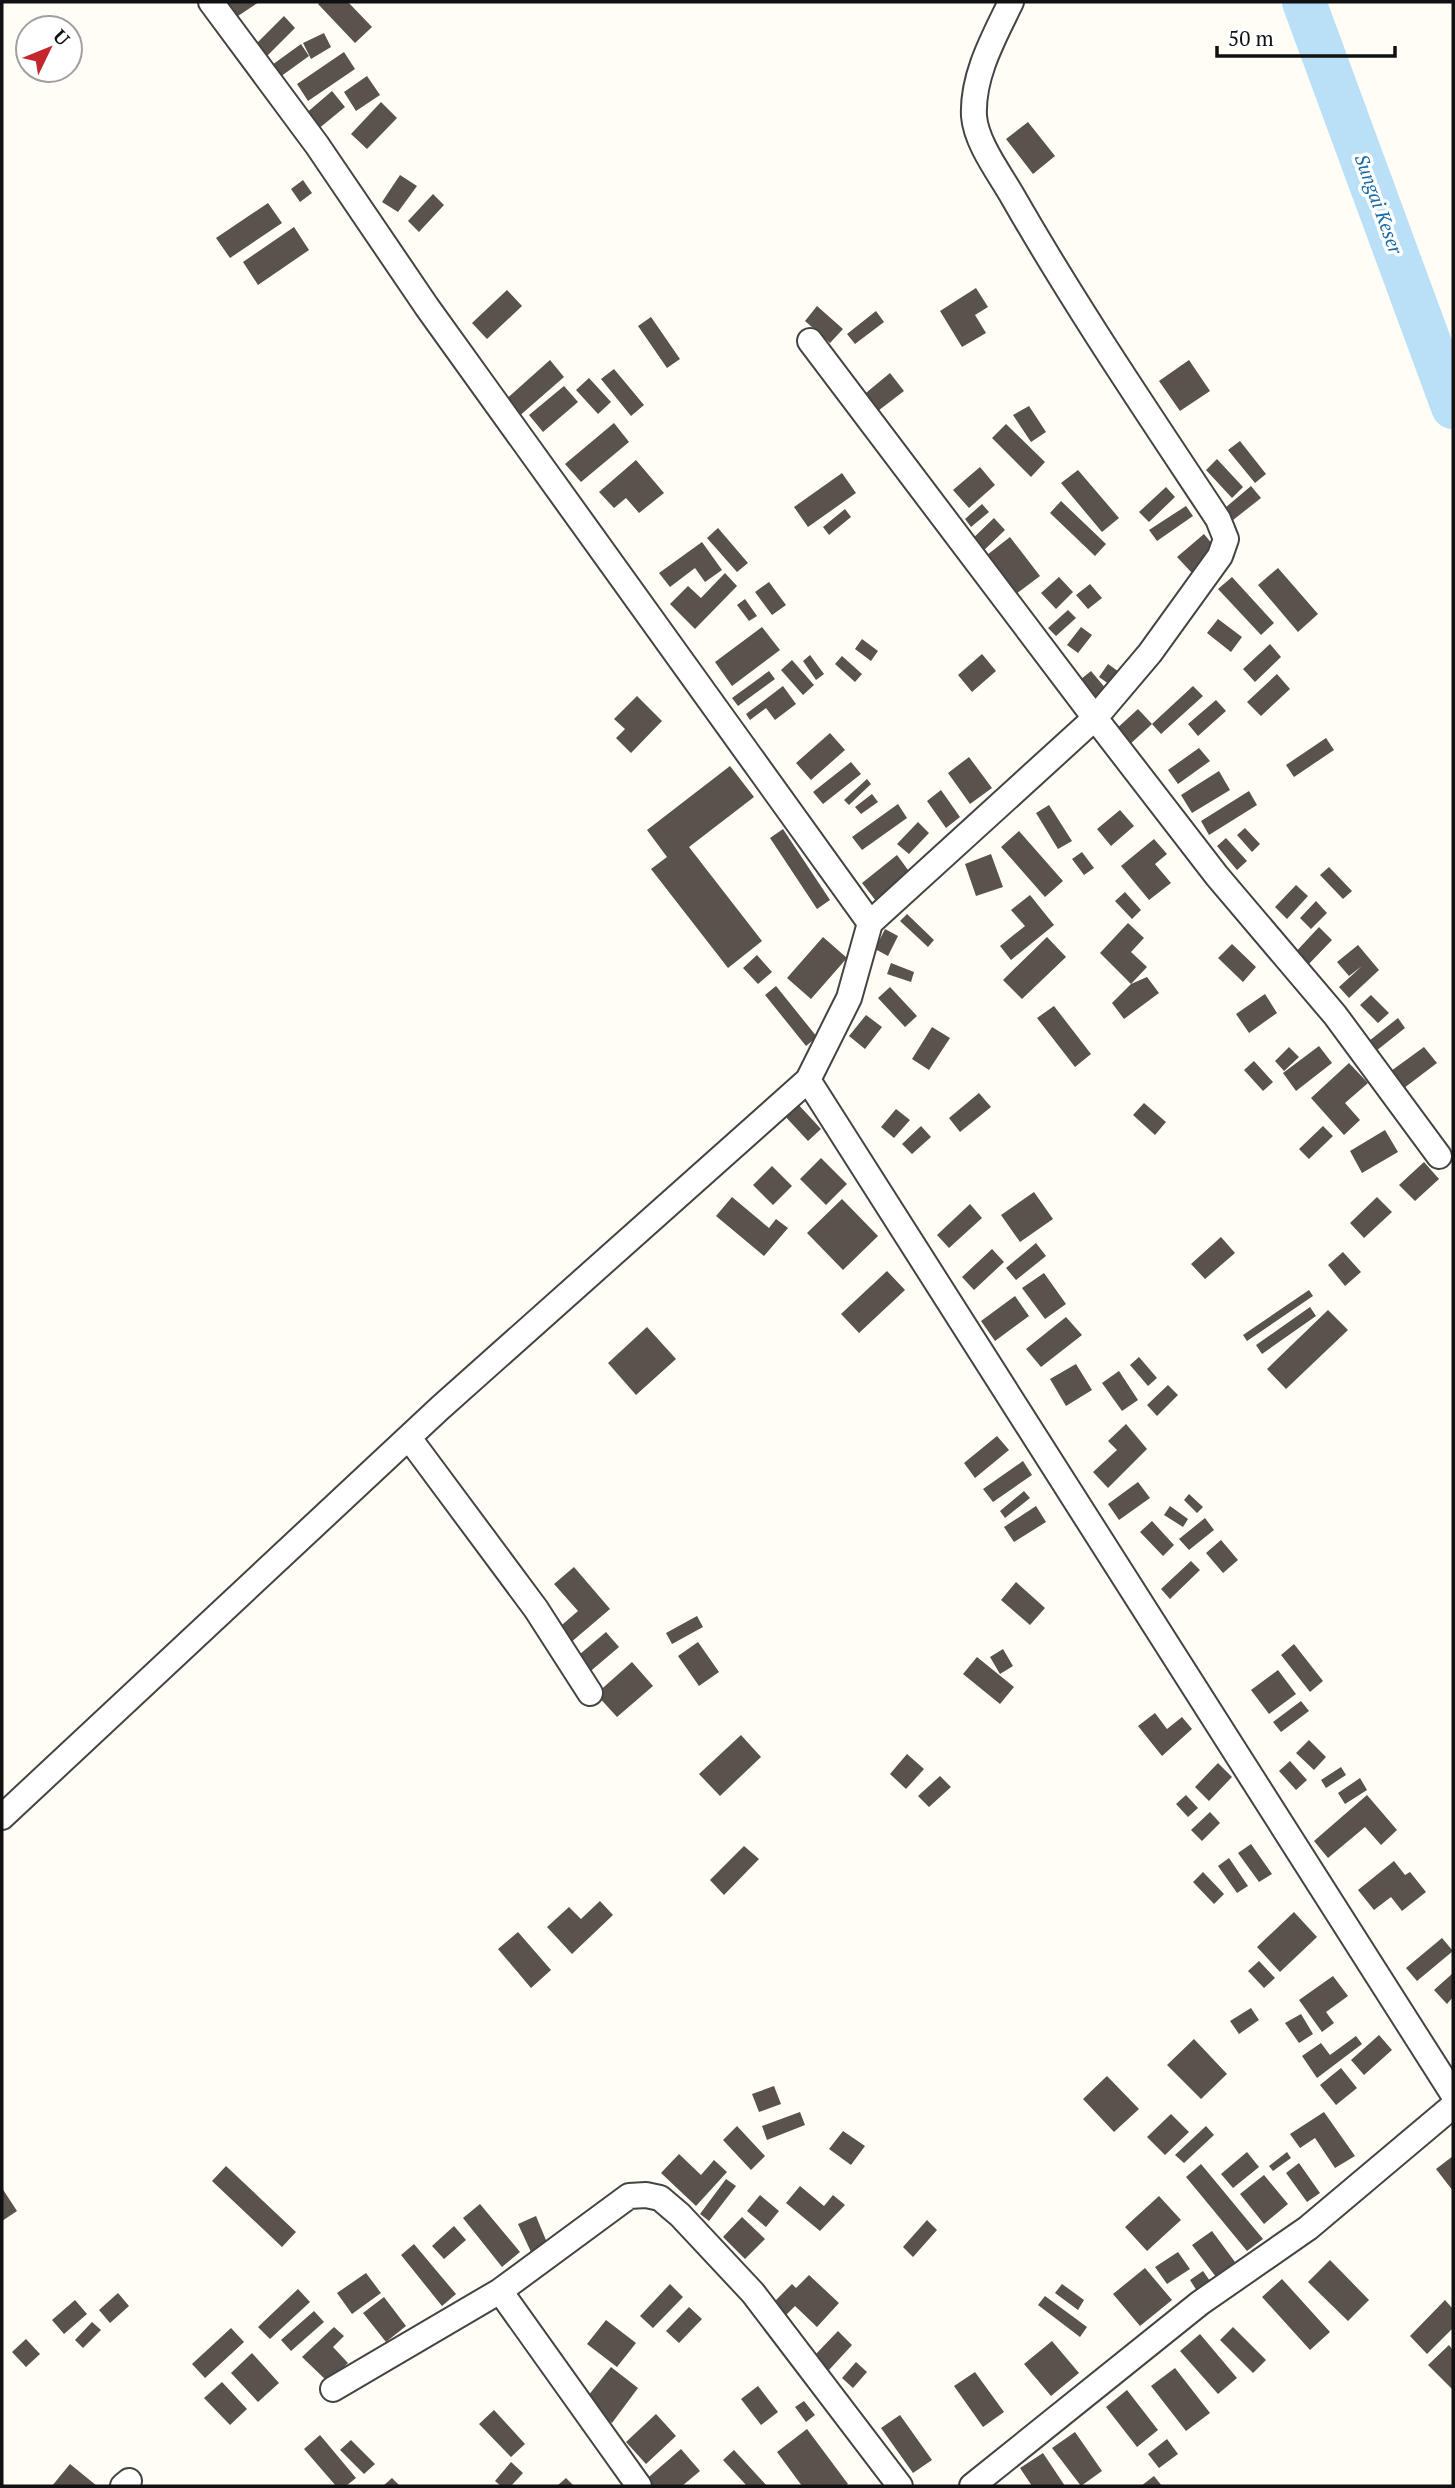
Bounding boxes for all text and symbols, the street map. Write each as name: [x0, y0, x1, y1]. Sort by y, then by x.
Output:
north arrow: [14, 14, 84, 84]
scale bar: [1217, 14, 1396, 58]
text: U: [48, 24, 76, 51]
text: 50 m: [1228, 24, 1274, 52]
water label: Sungai Keser: [1350, 151, 1409, 258]

